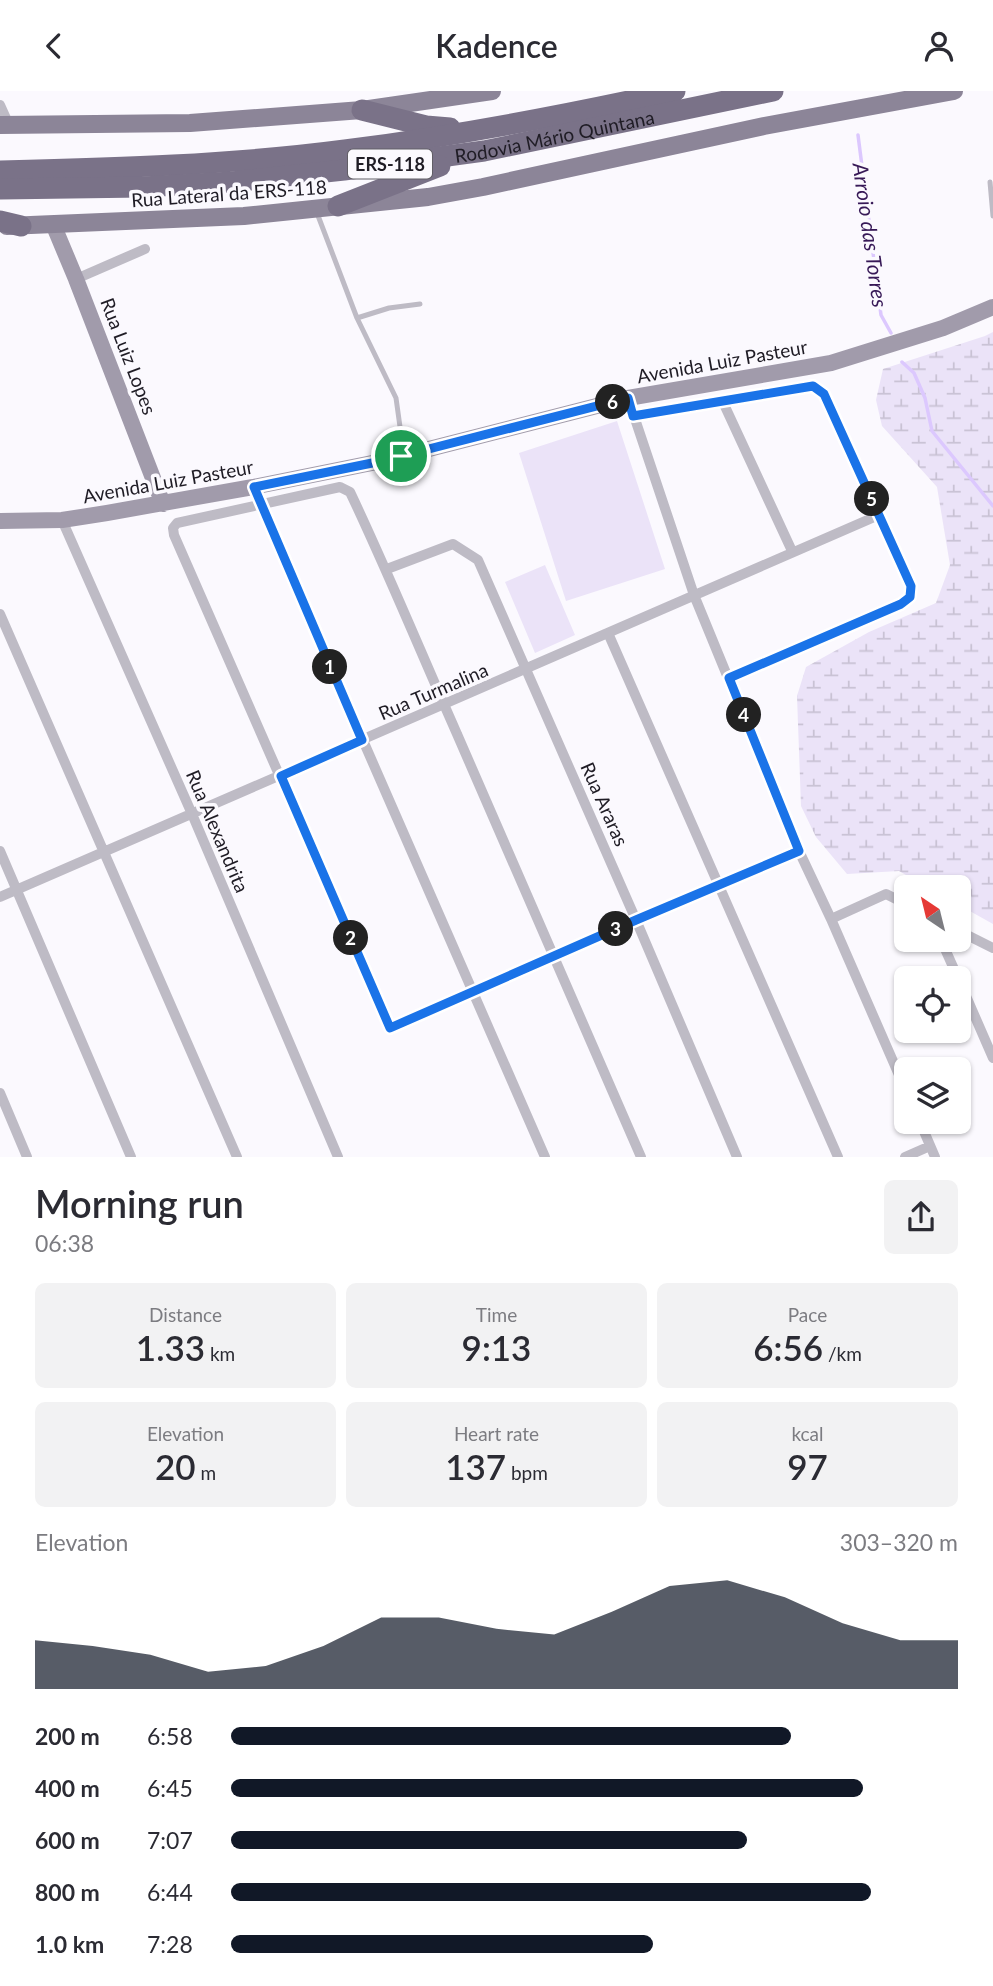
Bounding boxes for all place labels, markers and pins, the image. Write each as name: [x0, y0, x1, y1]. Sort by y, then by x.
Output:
pin: 6: [596, 385, 630, 419]
pin: [371, 426, 431, 486]
pin: 5: [854, 481, 890, 517]
pin: 1: [312, 649, 348, 685]
pin: 4: [726, 697, 762, 733]
pin: 3: [598, 911, 634, 947]
pin: 2: [334, 921, 368, 955]

